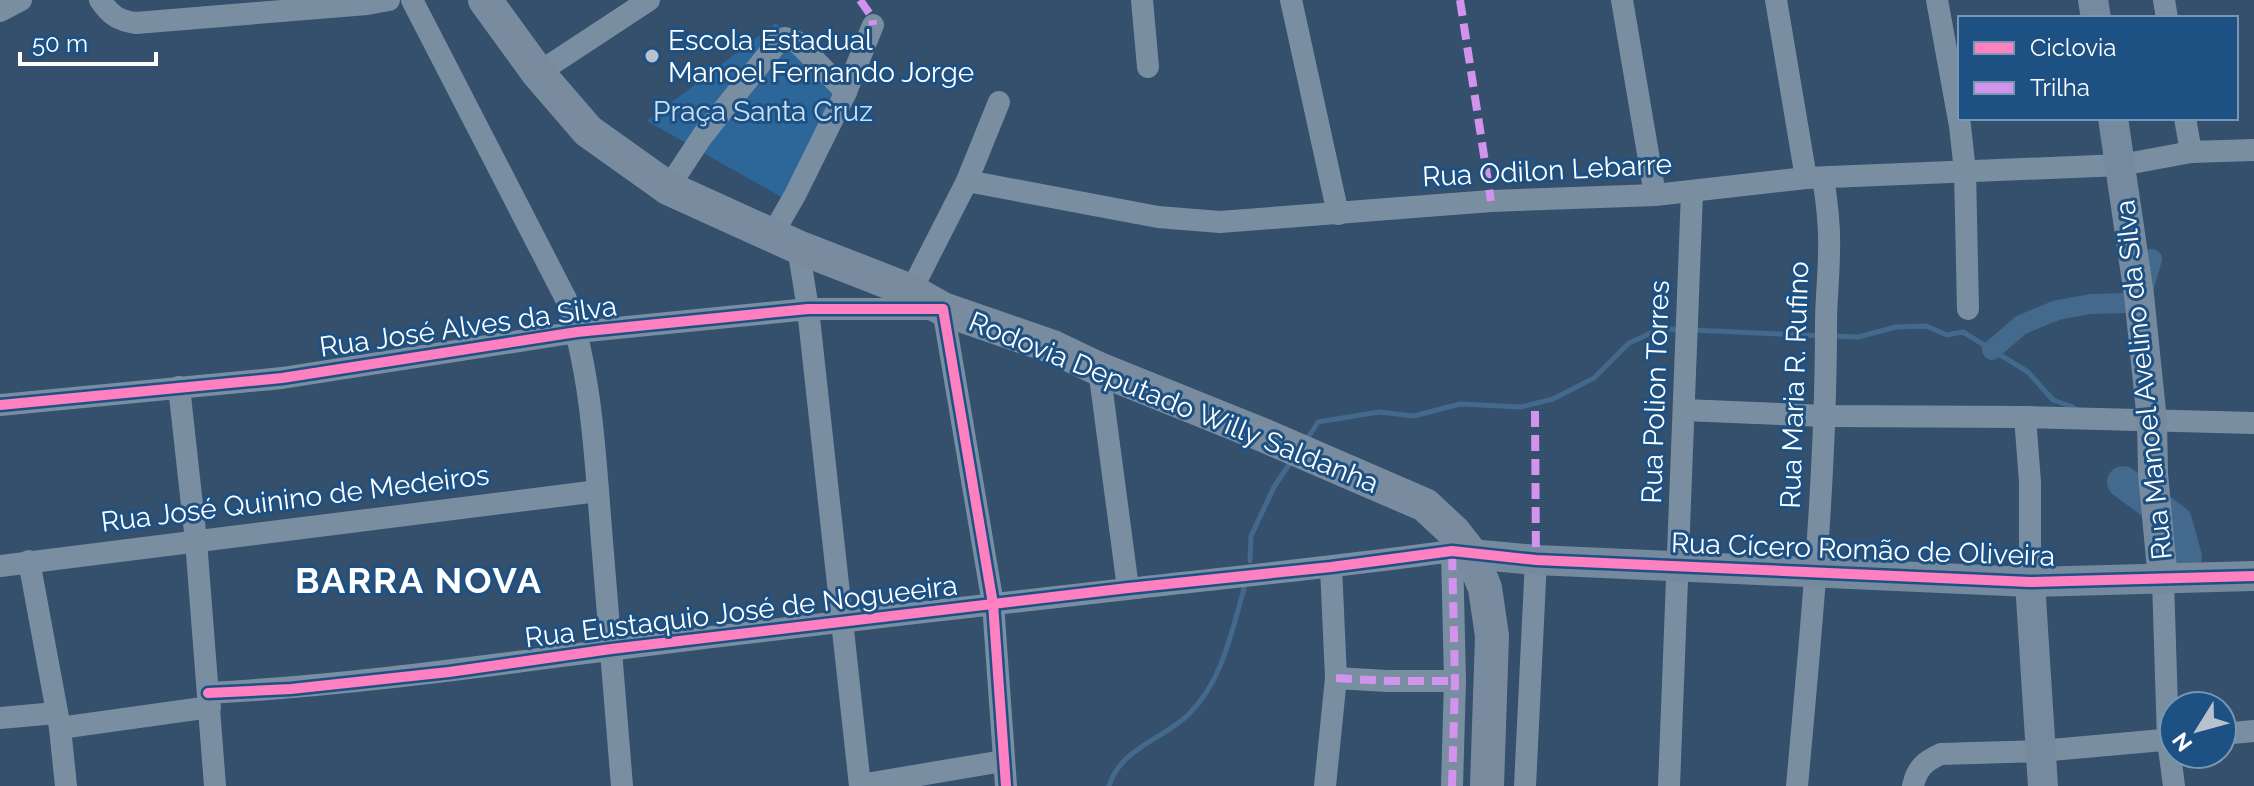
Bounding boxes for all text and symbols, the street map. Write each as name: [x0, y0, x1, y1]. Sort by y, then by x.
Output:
scale bar: [20, 16, 156, 66]
legend: [1958, 16, 2238, 120]
place label: Escola Estadual Manoel Fernando Jorge: [668, 24, 974, 89]
text: 50 m: [32, 29, 88, 58]
text: Ciclovia: [2030, 33, 2116, 62]
marker: Escola Estadual Manoel Fernando Jorge: [643, 47, 661, 65]
text: Trilha: [2030, 73, 2090, 102]
park label: Praça Santa Cruz: [653, 95, 873, 128]
street label: Rua Odilon Lebarre: [1421, 147, 1673, 194]
street label: Rua Manoel Avelino da Silva: [2108, 198, 2179, 562]
street label: Rua Maria R. Rufino: [1774, 261, 1815, 509]
street label: Rua Polion Torres: [1635, 280, 1676, 504]
street label: Rua José Alves da Silva: [317, 289, 619, 364]
street label: Rodovia Deputado Willy Saldanha: [964, 305, 1383, 500]
street label: Rua José Quinino de Medeiros: [99, 458, 491, 539]
street label: Rua Cícero Romão de Oliveira: [1670, 526, 2056, 573]
district label: BARRA NOVA: [295, 559, 543, 601]
street label: Rua Eustaquio José de Nogueeira: [523, 569, 959, 654]
north arrow: [2158, 690, 2238, 770]
text: N: [2167, 728, 2197, 757]

